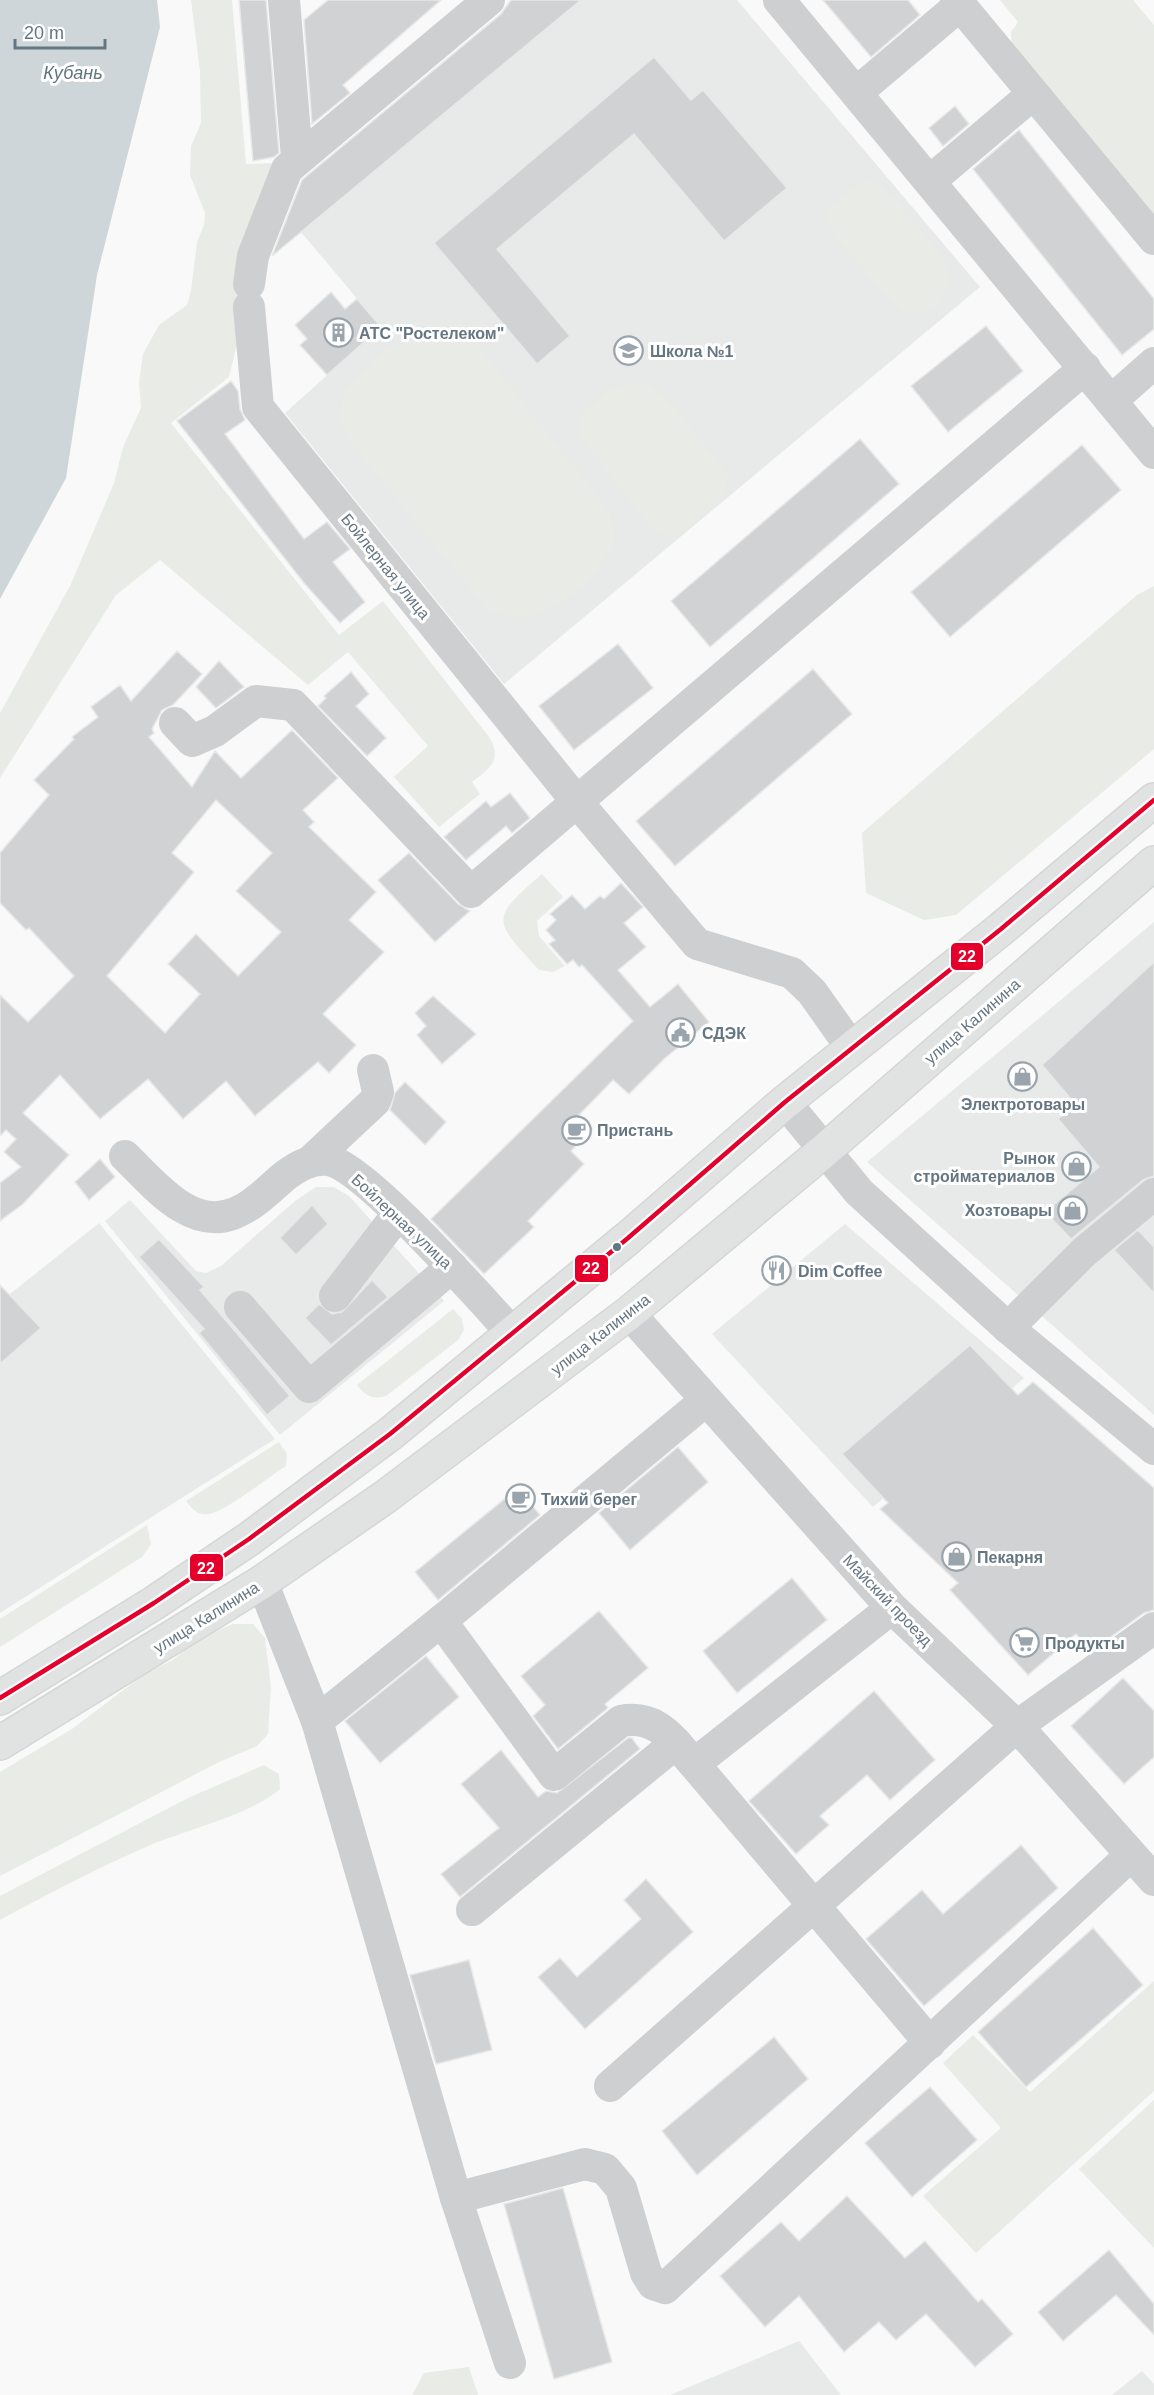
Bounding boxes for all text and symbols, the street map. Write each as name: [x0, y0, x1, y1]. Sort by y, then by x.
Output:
scale bar: [15, 12, 105, 50]
text: 20 m: [24, 23, 64, 43]
water label: Кубань: [43, 63, 103, 83]
building icon: АТС "Ростелеком": [322, 317, 354, 349]
place label: АТС "Ростелеком": [359, 325, 504, 342]
school or university icon: Школа №1: [613, 335, 645, 367]
place label: Школа №1: [650, 343, 734, 360]
street label: Бойлерная улица: [338, 510, 433, 622]
line badge: 22: [950, 942, 984, 971]
text: 22: [958, 948, 976, 965]
street label: улица Калинина: [921, 975, 1023, 1067]
public building icon: СДЭК: [665, 1017, 697, 1049]
place label: СДЭК: [702, 1025, 746, 1042]
shop icon: Электротовары: [1007, 1060, 1039, 1092]
place label: Электротовары: [961, 1096, 1085, 1113]
cafe icon: Пристань: [560, 1114, 592, 1146]
place label: Пристань: [597, 1122, 673, 1139]
place label: Рынок стройматериалов: [914, 1150, 1056, 1185]
shop icon: Рынок стройматериалов: [1060, 1151, 1092, 1183]
street label: Бойлерная улица: [348, 1171, 455, 1272]
shop icon: Хозтовары: [1057, 1194, 1089, 1226]
place label: Хозтовары: [965, 1202, 1052, 1219]
unlabelled marker: [611, 1241, 623, 1253]
line badge: 22: [574, 1254, 609, 1283]
restaurant icon: Dim Coffee: [761, 1255, 793, 1287]
text: 22: [582, 1260, 600, 1277]
place label: Dim Coffee: [798, 1263, 883, 1280]
street label: улица Калинина: [548, 1291, 653, 1378]
cafe icon: Тихий берег: [504, 1483, 536, 1515]
place label: Тихий берег: [541, 1491, 637, 1508]
shop icon: Пекарня: [940, 1541, 972, 1573]
place label: Пекарня: [977, 1549, 1043, 1566]
street label: Майский проезд: [840, 1551, 936, 1650]
line badge: 22: [189, 1553, 224, 1582]
text: 22: [197, 1560, 215, 1577]
street label: улица Калинина: [151, 1578, 262, 1657]
supermarket icon: Продукты: [1008, 1627, 1040, 1659]
place label: Продукты: [1045, 1635, 1125, 1652]

